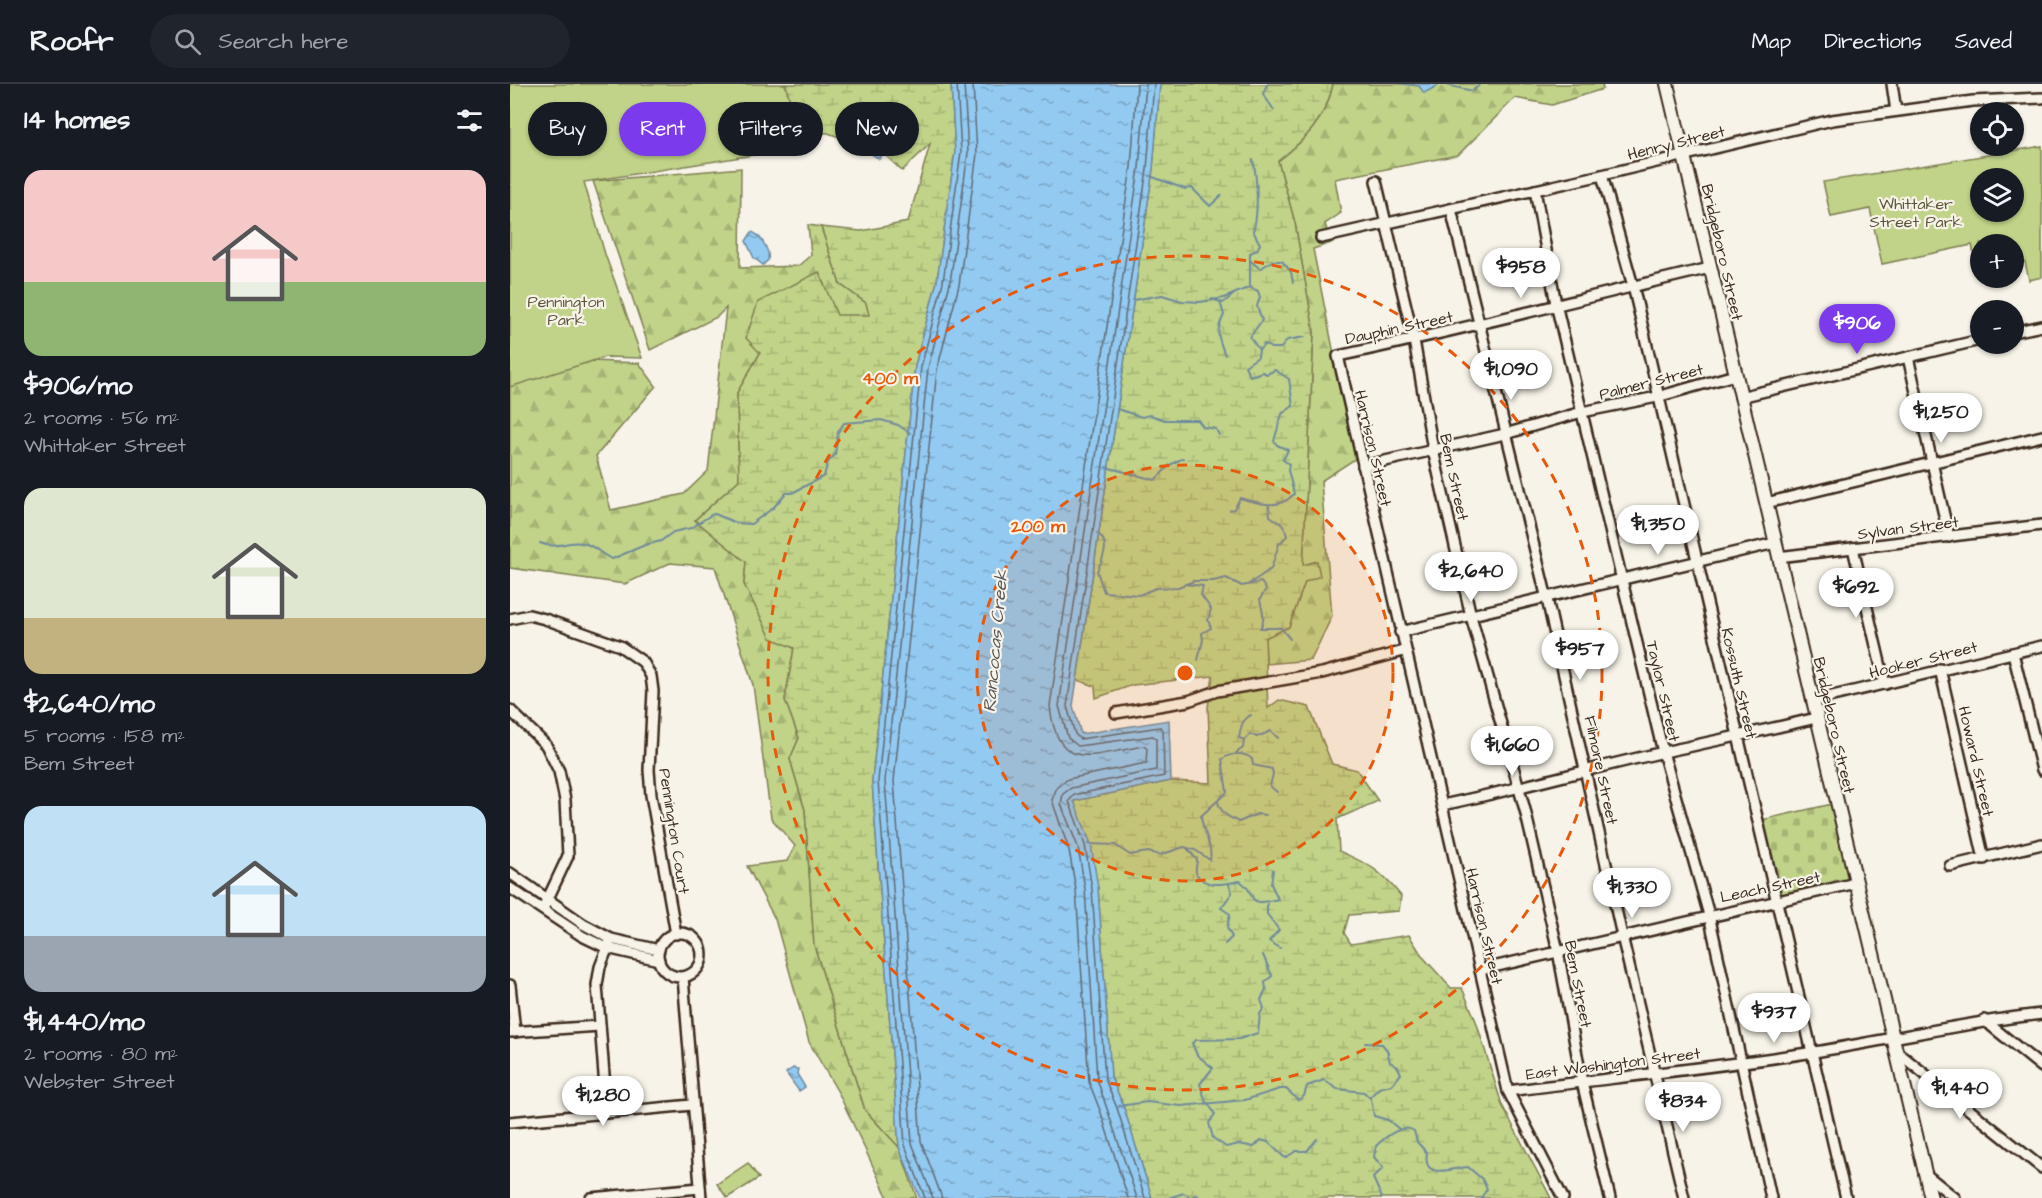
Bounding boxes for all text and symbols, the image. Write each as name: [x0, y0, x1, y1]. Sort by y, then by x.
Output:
search box: [150, 14, 570, 68]
text: Roofr: [30, 22, 114, 61]
icon: search: [171, 25, 204, 58]
text: Search here: [219, 26, 348, 57]
text: Map: [1751, 27, 1791, 56]
text: Directions: [1824, 27, 1922, 56]
text: Saved: [1955, 27, 2012, 56]
text: 14 homes: [24, 102, 130, 138]
chip: Buy: [528, 102, 607, 156]
chip: Rent: [619, 102, 706, 156]
chip: Filters: [718, 102, 823, 156]
chip: New: [835, 102, 919, 156]
map controls: [1970, 102, 2024, 354]
button: locate: [1970, 102, 2024, 156]
icon: filters: [453, 104, 486, 137]
street label: Henry Street: [1625, 120, 1728, 167]
button: layers: [1970, 168, 2024, 222]
street label: Bridgeboro Street: [1695, 182, 1749, 323]
park label: Whittaker Street Park: [1870, 193, 1963, 233]
icon: home: [201, 209, 309, 317]
button: +: [1970, 234, 2024, 288]
pin: $958: [1485, 248, 1557, 299]
text: $958: [1496, 253, 1546, 281]
park label: Pennington Park: [528, 291, 605, 331]
button: −: [1970, 300, 2024, 354]
pin: $906: [1821, 304, 1893, 355]
street label: Dauphin Street: [1343, 306, 1456, 350]
text: $906: [1833, 309, 1881, 337]
pin: $1,090: [1462, 350, 1560, 401]
text: $1,090: [1484, 355, 1538, 383]
street label: Palmer Street: [1597, 358, 1706, 406]
text: 400 m: [862, 366, 919, 391]
text: $906/mo: [24, 368, 133, 404]
street label: Harrison Street: [1349, 388, 1397, 509]
pin: $1,250: [1892, 393, 1990, 444]
text: $1,250: [1913, 398, 1969, 426]
text: 2 rooms · 56 m²: [24, 404, 179, 432]
text: Whittaker Street: [24, 432, 186, 460]
street label: Bem Street: [1434, 432, 1474, 523]
pin: $1,350: [1609, 505, 1707, 556]
text: $1,350: [1631, 510, 1685, 538]
street label: Sylvan Street: [1856, 511, 1961, 546]
text: 200 m: [1010, 514, 1066, 539]
icon: home: [201, 527, 309, 635]
pin: $2,640: [1422, 552, 1520, 603]
text: $2,640: [1439, 557, 1503, 585]
water label: Rancocas Creek: [977, 568, 1014, 713]
pin: $692: [1820, 568, 1892, 619]
text: $692: [1833, 573, 1879, 601]
street label: Kossuth Street: [1716, 626, 1763, 741]
pin: $957: [1544, 630, 1616, 681]
text: $957: [1556, 635, 1604, 663]
street label: Hooker Street: [1867, 636, 1980, 684]
street label: Taylor Street: [1640, 639, 1685, 745]
street label: Bridgeboro Street: [1807, 655, 1861, 796]
centre of rings: [1175, 663, 1195, 683]
text: $2,640/mo: [24, 686, 155, 722]
street label: Howard Street: [1953, 704, 2000, 819]
street label: Filmore Street: [1579, 714, 1623, 827]
text: 5 rooms · 158 m²: [24, 722, 185, 750]
pin: $1,660: [1463, 726, 1561, 777]
text: $1,660: [1485, 731, 1539, 759]
text: Bem Street: [24, 750, 134, 778]
street label: Pennington Court: [652, 767, 695, 896]
icon: home: [201, 845, 309, 953]
street label: Harrison Street: [1460, 866, 1508, 987]
street label: Leach Street: [1718, 866, 1823, 908]
pin: $1,330: [1583, 868, 1681, 919]
text: $1,330: [1607, 873, 1657, 901]
street label: Bem Street: [1559, 939, 1597, 1030]
pin: $937: [1738, 993, 1810, 1044]
text: $937: [1752, 998, 1797, 1026]
text: $1,440/mo: [24, 1004, 145, 1040]
text: 2 rooms · 80 m²: [24, 1040, 178, 1068]
street label: East Washington Street: [1525, 1042, 1702, 1087]
text: Webster Street: [24, 1068, 175, 1096]
pin: $1,440: [1911, 1069, 2009, 1120]
text: $1,440: [1931, 1074, 1989, 1102]
pin: $1,280: [554, 1076, 652, 1127]
text: $1,280: [576, 1081, 630, 1109]
pin: $834: [1647, 1082, 1719, 1133]
text: $834: [1659, 1087, 1707, 1115]

